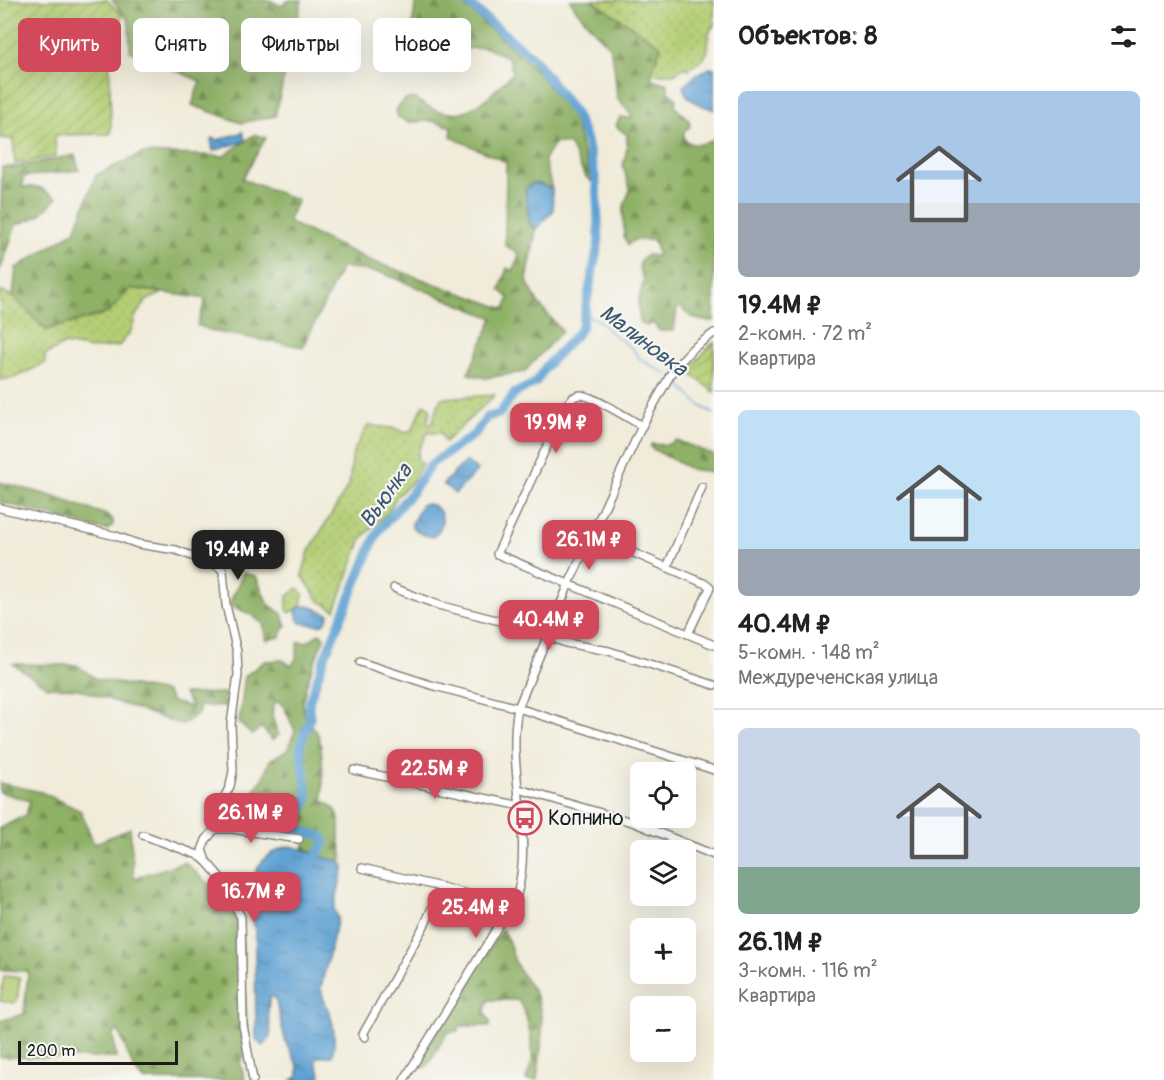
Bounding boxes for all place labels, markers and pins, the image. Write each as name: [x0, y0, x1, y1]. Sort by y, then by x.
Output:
pin: 19.9M ₽: [501, 403, 611, 454]
pin: 26.1M ₽: [534, 520, 644, 571]
pin: 19.4M ₽: [183, 530, 293, 581]
pin: 40.4M ₽: [494, 600, 604, 651]
pin: 22.5M ₽: [380, 749, 490, 800]
pin: 26.1M ₽: [196, 793, 306, 844]
bus stop icon: Копнино: [507, 800, 543, 836]
place label: Копнино: [548, 805, 624, 832]
pin: 16.7M ₽: [199, 872, 309, 923]
pin: 25.4M ₽: [421, 888, 531, 939]

